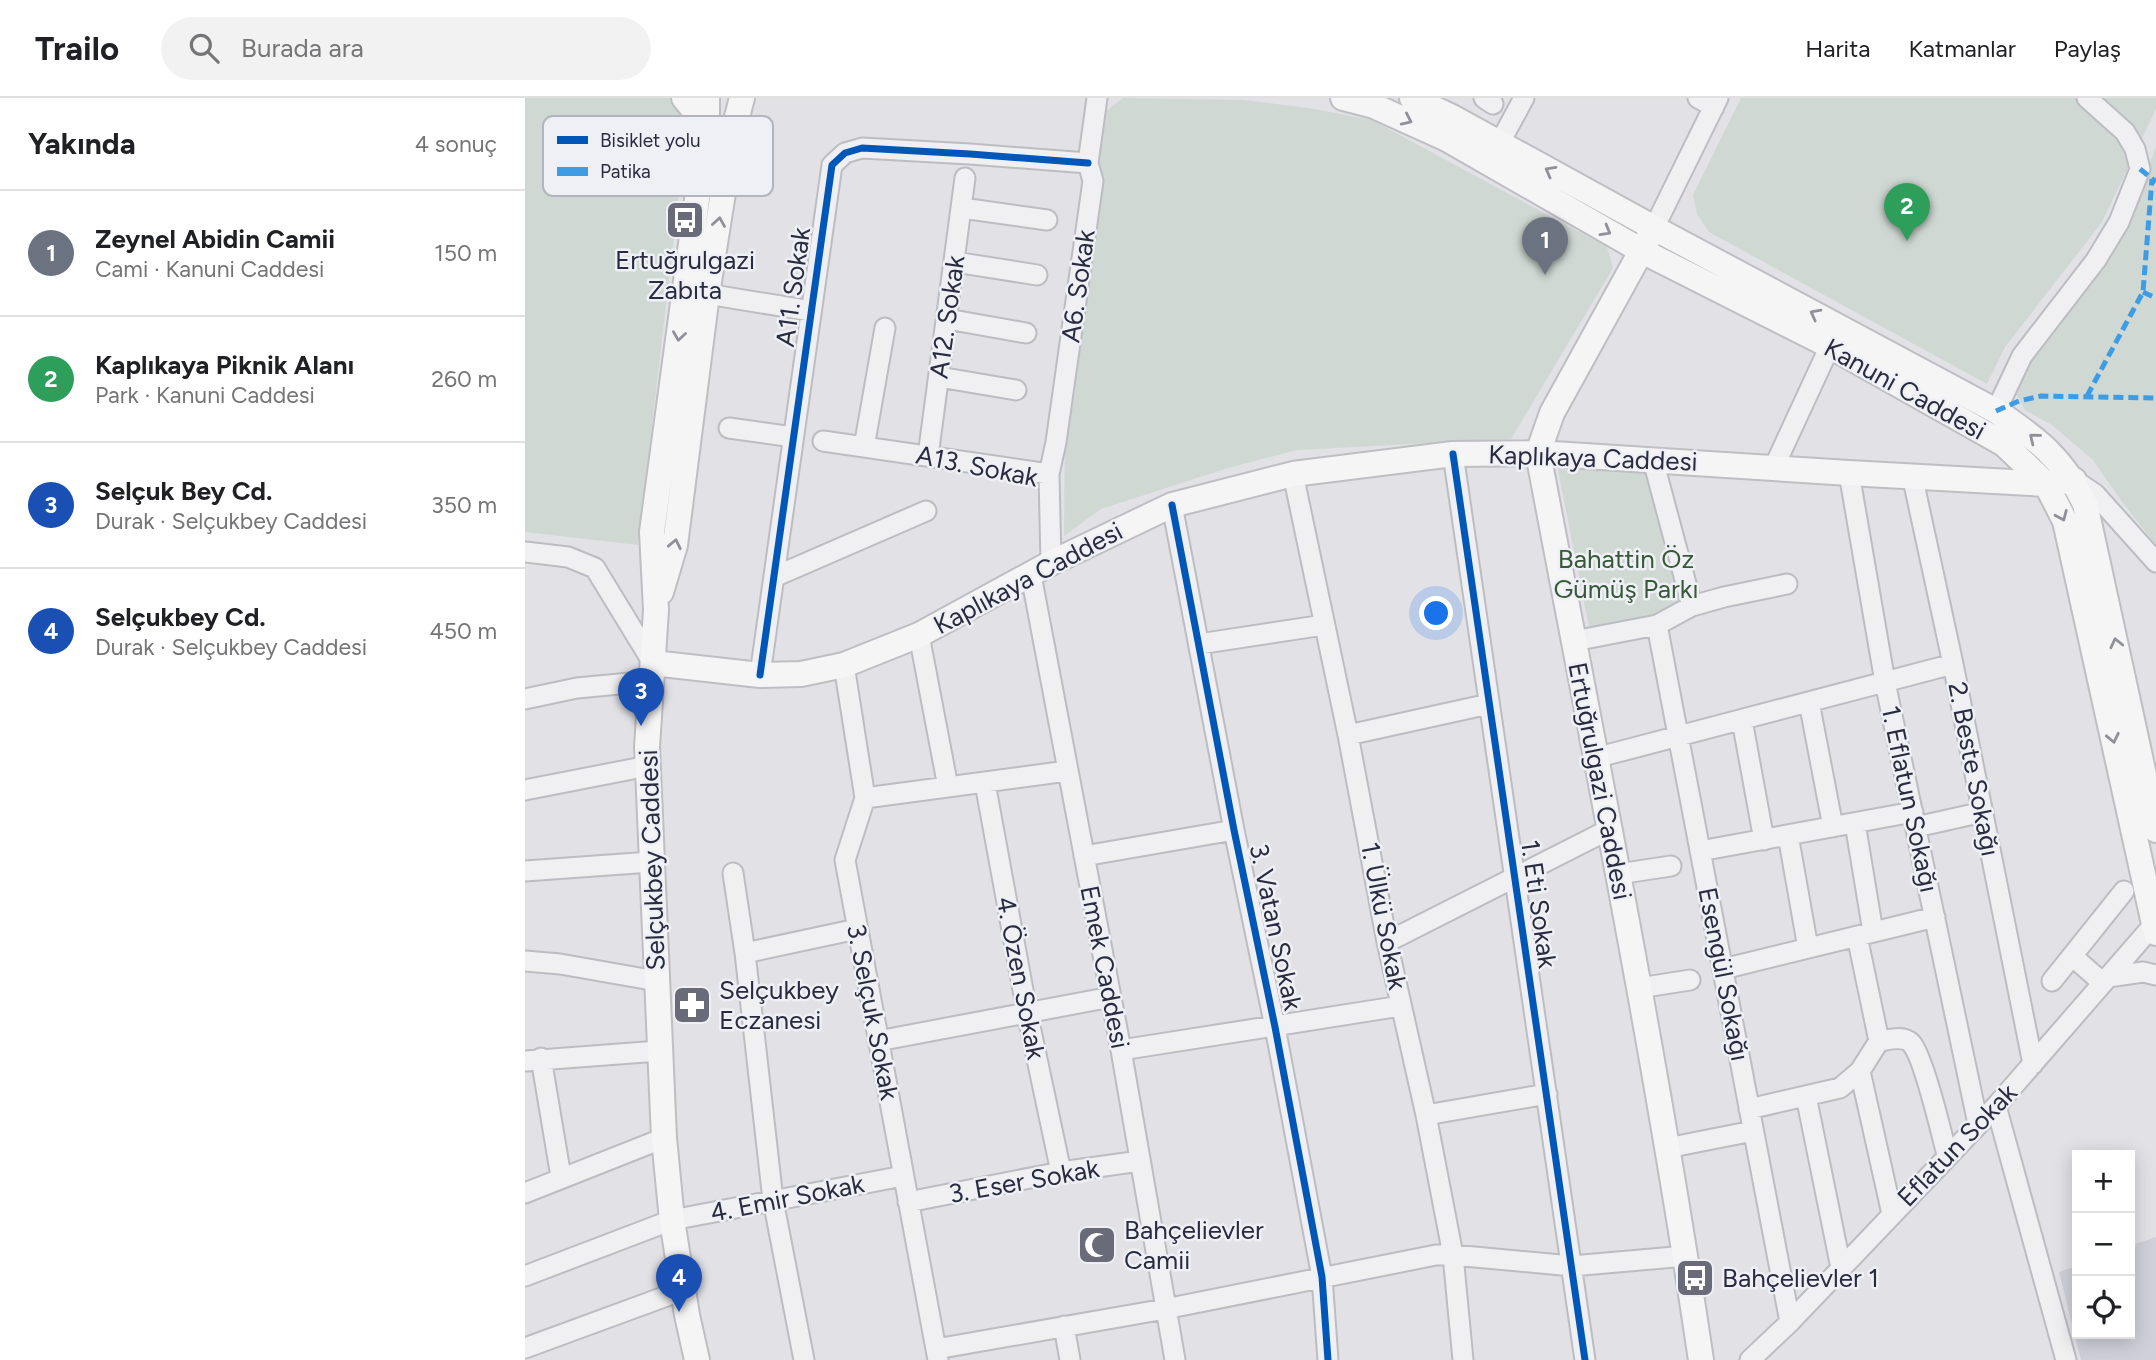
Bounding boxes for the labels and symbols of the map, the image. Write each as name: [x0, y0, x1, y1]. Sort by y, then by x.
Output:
one-way arrow: [1400, 112, 1412, 126]
legend: [543, 116, 773, 196]
text: Bisiklet yolu: [600, 129, 701, 152]
text: Patika: [600, 160, 651, 183]
one-way arrow: [1544, 166, 1557, 179]
pin: 2: [1884, 183, 1930, 241]
bus stop icon: Ertuğrulgazi Zabıta: [664, 199, 706, 241]
one-way arrow: [711, 216, 726, 227]
pin: 1: [1522, 217, 1568, 275]
one-way arrow: [1599, 223, 1611, 236]
street label: A11. Sokak: [769, 225, 817, 349]
street label: A6. Sokak: [1054, 227, 1102, 344]
place label: Ertuğrulgazi Zabıta: [615, 244, 755, 306]
street label: A12. Sokak: [923, 253, 972, 381]
one-way arrow: [1809, 309, 1822, 322]
one-way arrow: [671, 330, 686, 342]
street label: Kanuni Caddesi: [1819, 331, 1991, 447]
one-way arrow: [2029, 434, 2042, 446]
street label: Kaplıkaya Caddesi: [1488, 438, 1698, 478]
street label: A13. Sokak: [913, 439, 1041, 494]
one-way arrow: [2054, 509, 2068, 522]
street label: Kaplıkaya Caddesi: [928, 515, 1128, 641]
one-way arrow: [666, 538, 681, 550]
park label: Bahattin Öz Gümüş Parkı: [1553, 543, 1699, 605]
your location: [1419, 596, 1453, 630]
one-way arrow: [2110, 637, 2124, 649]
street label: Ertuğrulgazi Caddesi: [1561, 659, 1639, 903]
pin: 3: [618, 668, 664, 726]
street label: 2. Beste Sokağı: [1941, 679, 2007, 859]
street label: 1. Eflatun Sokağı: [1875, 703, 1945, 895]
one-way arrow: [2105, 732, 2119, 744]
street label: Selçukbey Caddesi: [632, 749, 672, 971]
street label: 1. Eti Sokak: [1514, 838, 1564, 971]
street label: 1. Ülkü Sokak: [1354, 840, 1414, 993]
street label: 3. Vatan Sokak: [1243, 841, 1309, 1014]
street label: Emek Caddesi: [1073, 883, 1137, 1051]
street label: Esengül Sokağı: [1691, 885, 1757, 1063]
street label: 4. Özen Sokak: [990, 894, 1053, 1063]
street label: 3. Selçuk Sokak: [840, 921, 906, 1103]
place label: Selçukbey Eczanesi: [719, 974, 839, 1036]
pharmacy icon: Selçukbey Eczanesi: [671, 984, 713, 1026]
street label: Eflatun Sokak: [1890, 1077, 2024, 1213]
street label: 3. Eser Sokak: [946, 1152, 1102, 1210]
street label: 4. Emir Sokak: [707, 1167, 867, 1229]
place label: Bahçelievler Camii: [1124, 1214, 1264, 1276]
mosque icon: Bahçelievler Camii: [1076, 1224, 1118, 1266]
pin: 4: [656, 1254, 702, 1312]
bus stop icon: Bahçelievler 1: [1674, 1257, 1716, 1299]
place label: Bahçelievler 1: [1722, 1262, 1879, 1294]

